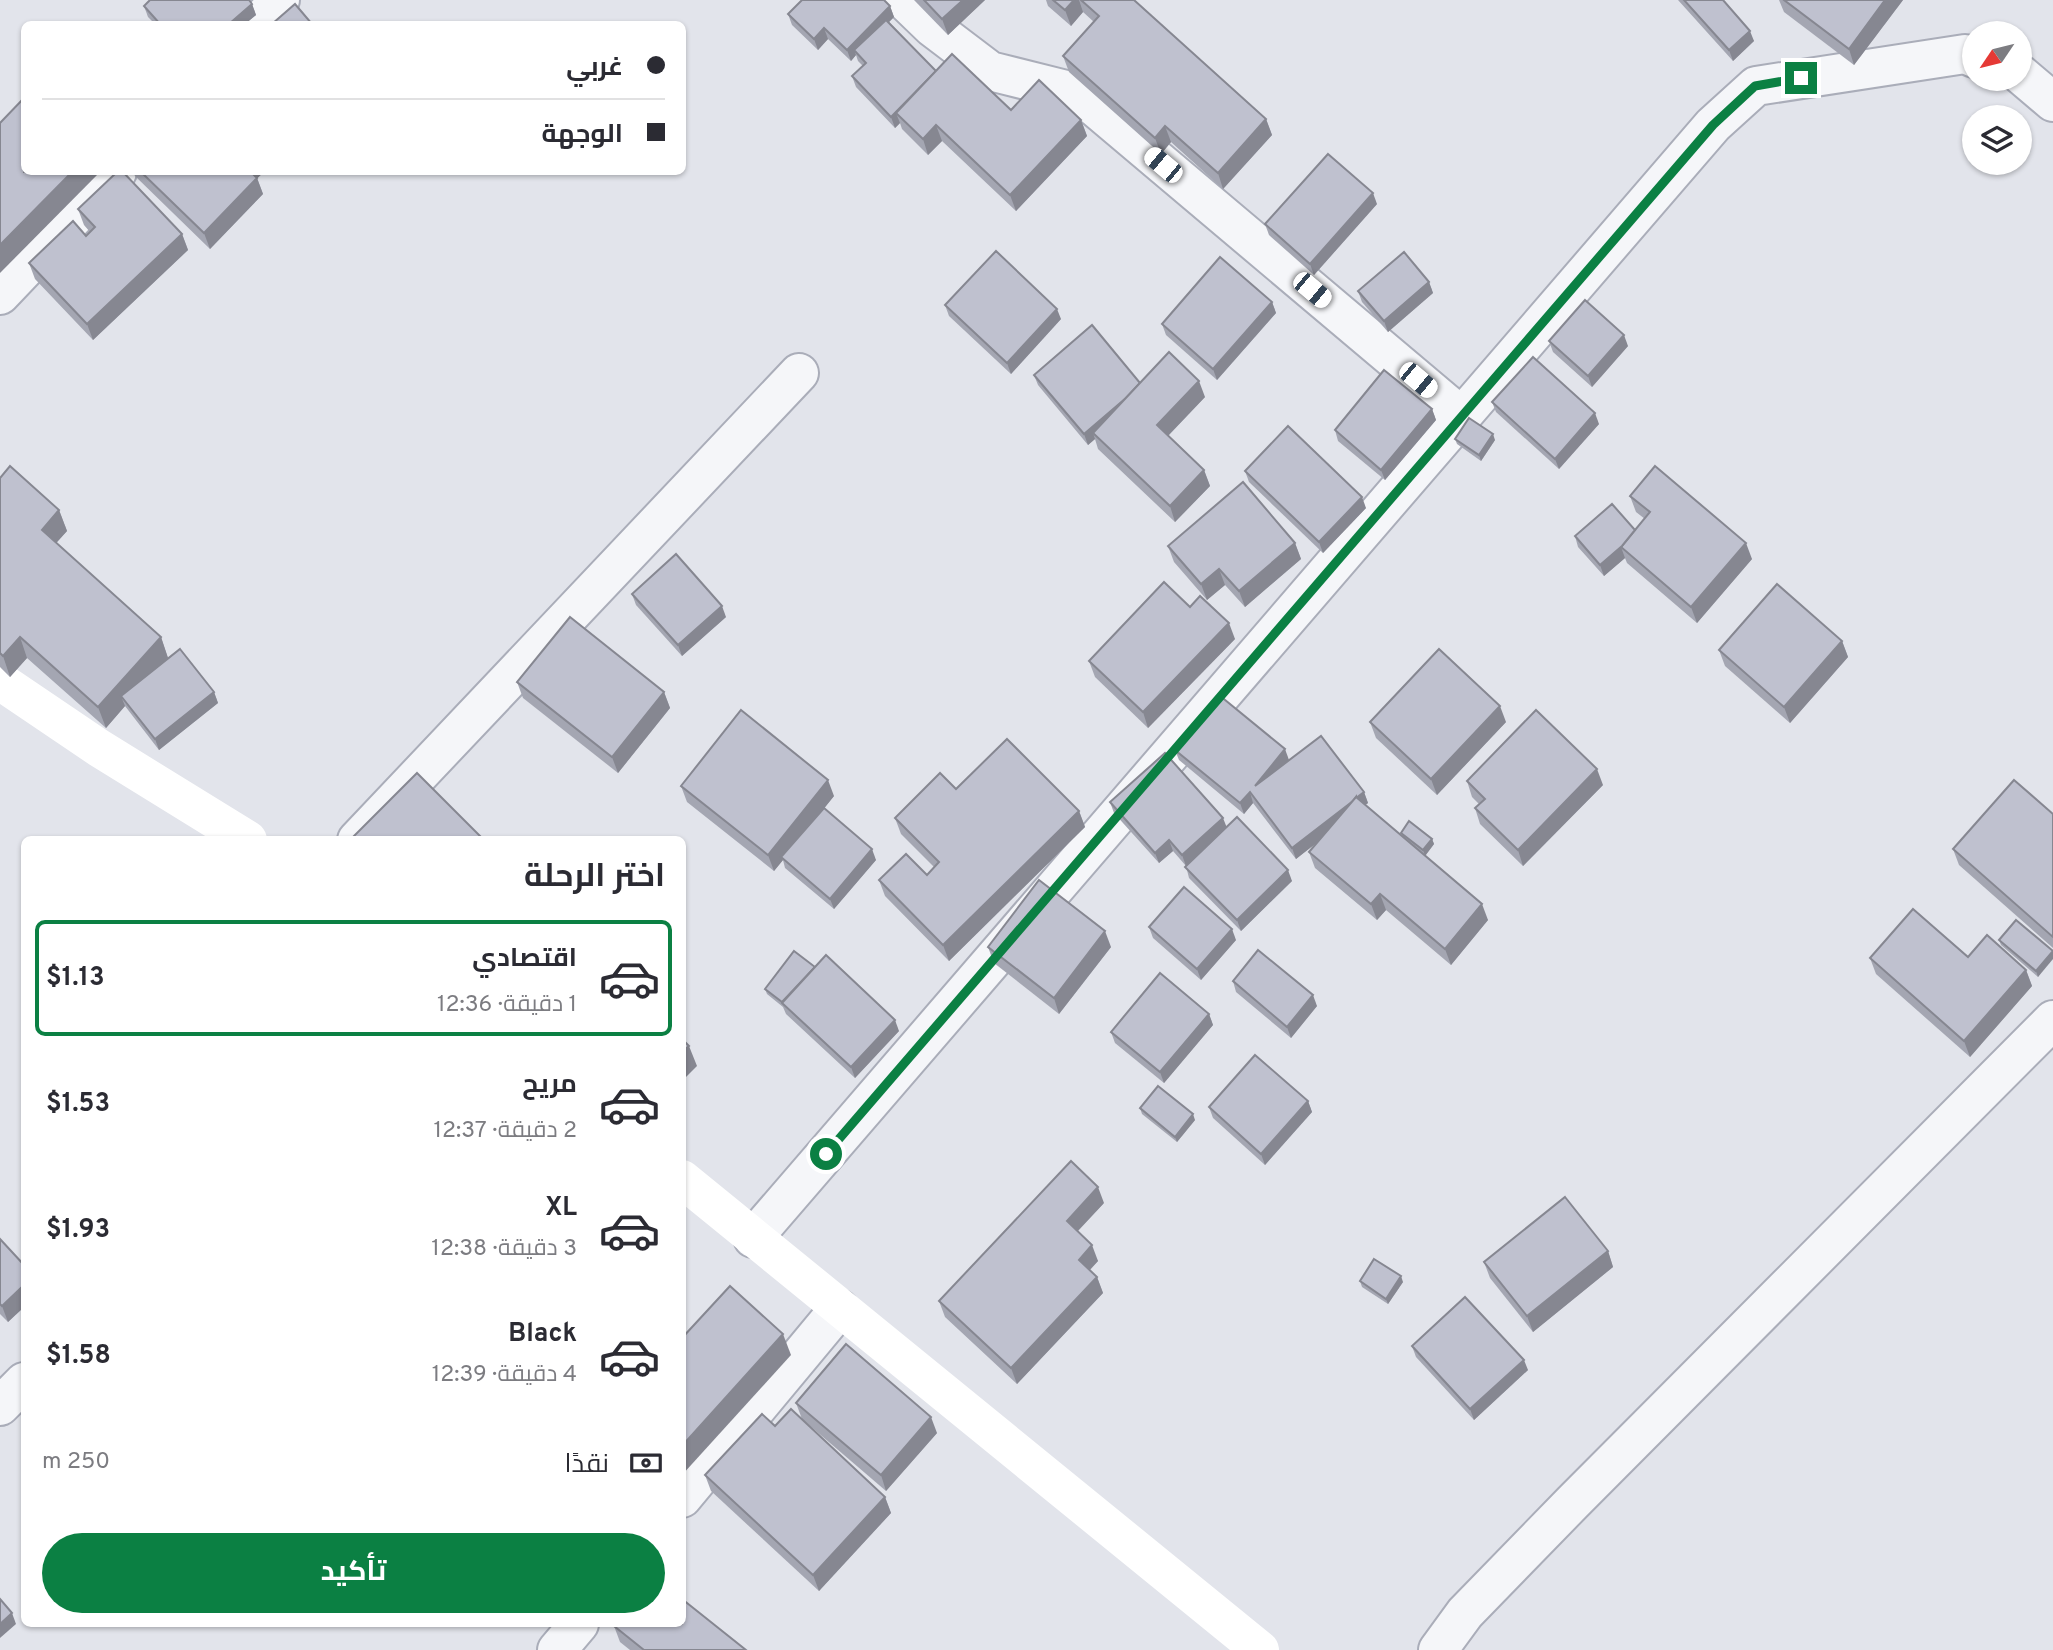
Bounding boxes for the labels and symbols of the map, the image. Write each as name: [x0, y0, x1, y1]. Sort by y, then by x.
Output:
north arrow: [1962, 21, 2032, 91]
route end: [1785, 62, 1817, 94]
car: [1141, 143, 1186, 187]
car: [1290, 268, 1335, 312]
car: [1396, 358, 1441, 402]
route start: [810, 1138, 842, 1170]

